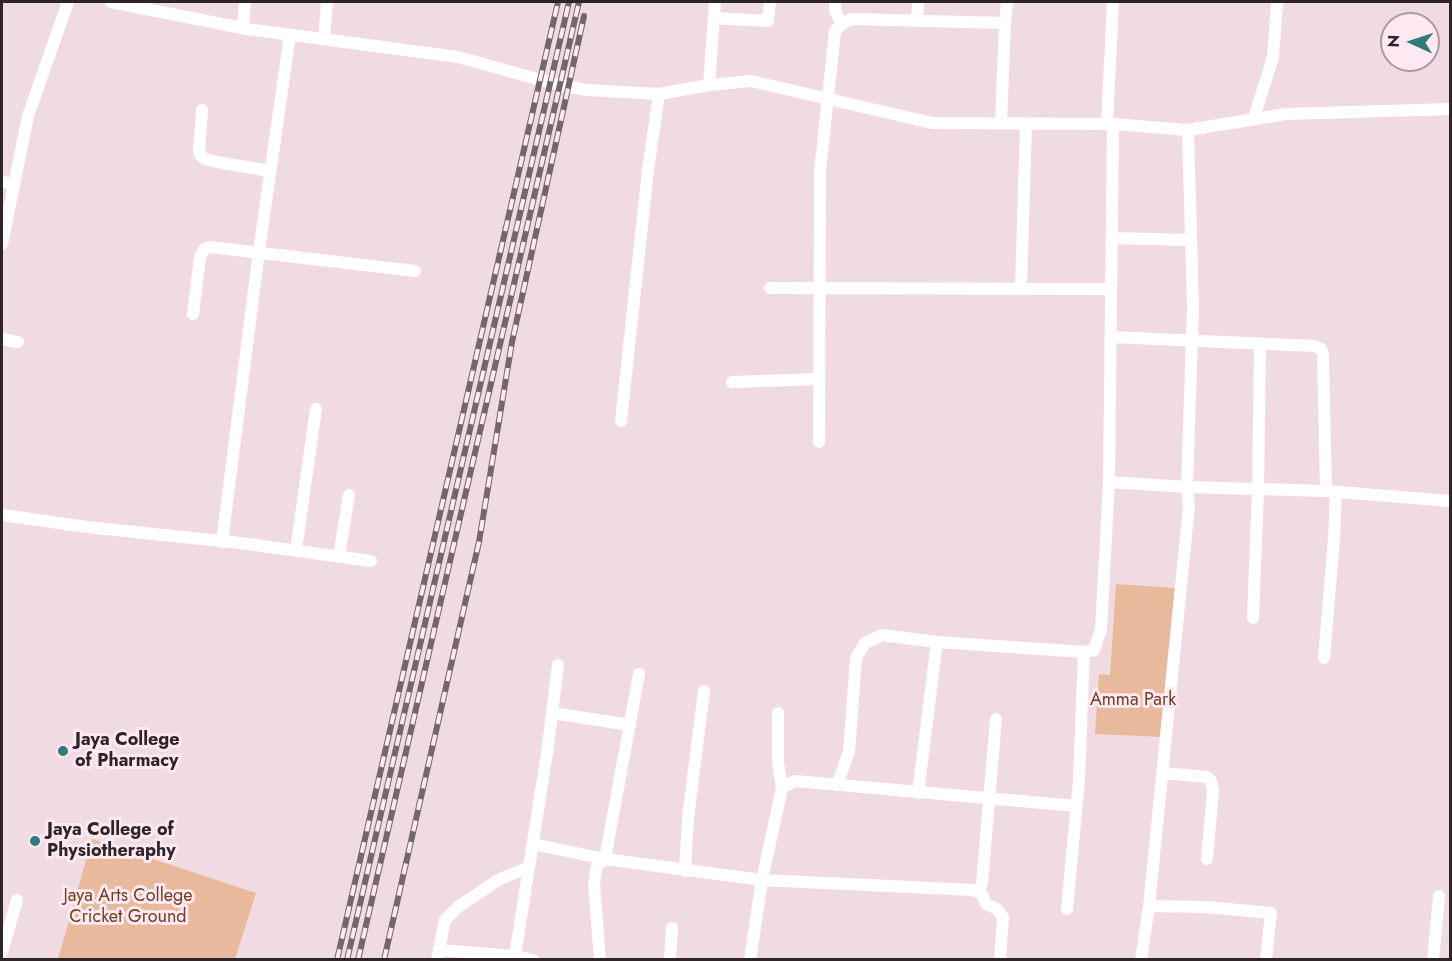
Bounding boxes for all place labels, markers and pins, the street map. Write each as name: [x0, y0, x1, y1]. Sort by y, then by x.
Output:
place label: Jaya College of Pharmacy: [75, 730, 180, 772]
marker: Jaya College of Pharmacy: [56, 744, 70, 758]
place label: Jaya College of Physiotheraphy: [47, 820, 176, 862]
marker: Jaya College of Physiotheraphy: [28, 834, 42, 848]

